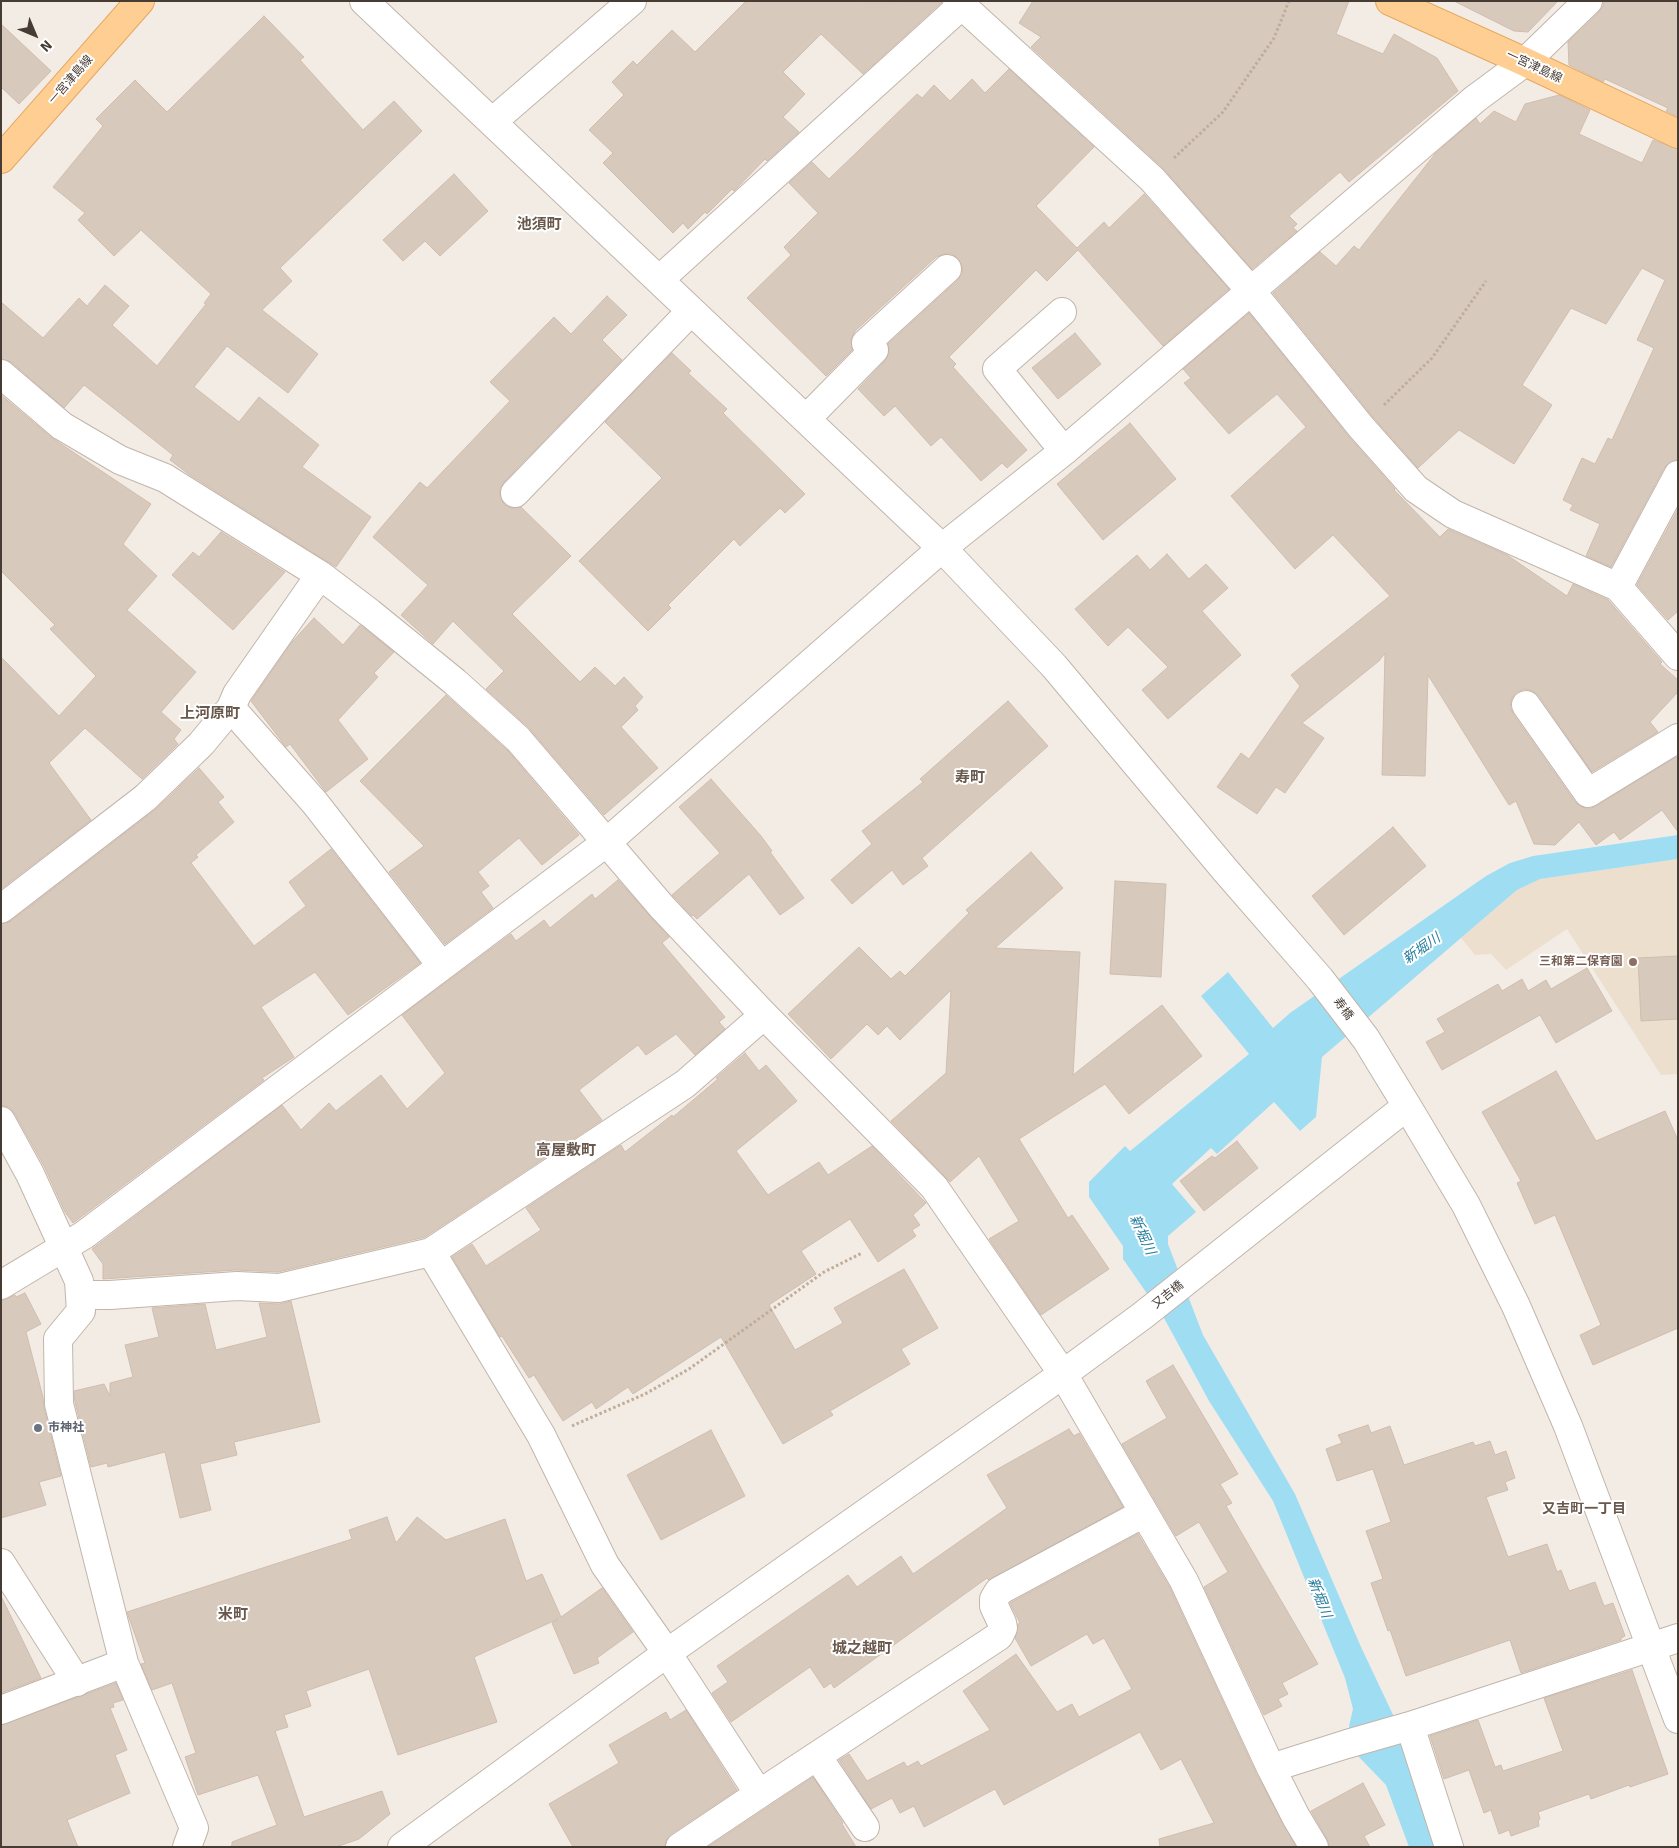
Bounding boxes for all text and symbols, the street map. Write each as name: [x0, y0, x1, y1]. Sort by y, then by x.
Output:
north arrow: [10, 10, 60, 60]
text: N: [37, 37, 55, 55]
street label: 一宮津島線: [1504, 48, 1564, 86]
street label: 一宮津島線: [46, 53, 96, 107]
district label: 池須町: [517, 216, 561, 234]
district label: 上河原町: [180, 705, 240, 723]
district label: 寿町: [955, 769, 985, 787]
water label: 新堀川: [1400, 930, 1444, 968]
place label: 三和第二保育園: [1539, 955, 1623, 969]
marker: 三和第二保育園: [1627, 956, 1639, 968]
street label: 寿橋: [1330, 995, 1356, 1023]
district label: 高屋敷町: [536, 1142, 596, 1160]
water label: 新堀川: [1126, 1212, 1158, 1258]
street label: 又吉橋: [1149, 1278, 1187, 1312]
place label: 市神社: [48, 1421, 84, 1435]
marker: 市神社: [32, 1422, 44, 1434]
district label: 又吉町一丁目: [1542, 1501, 1626, 1517]
water label: 新堀川: [1304, 1575, 1334, 1621]
district label: 米町: [218, 1606, 248, 1624]
district label: 城之越町: [832, 1640, 892, 1658]

